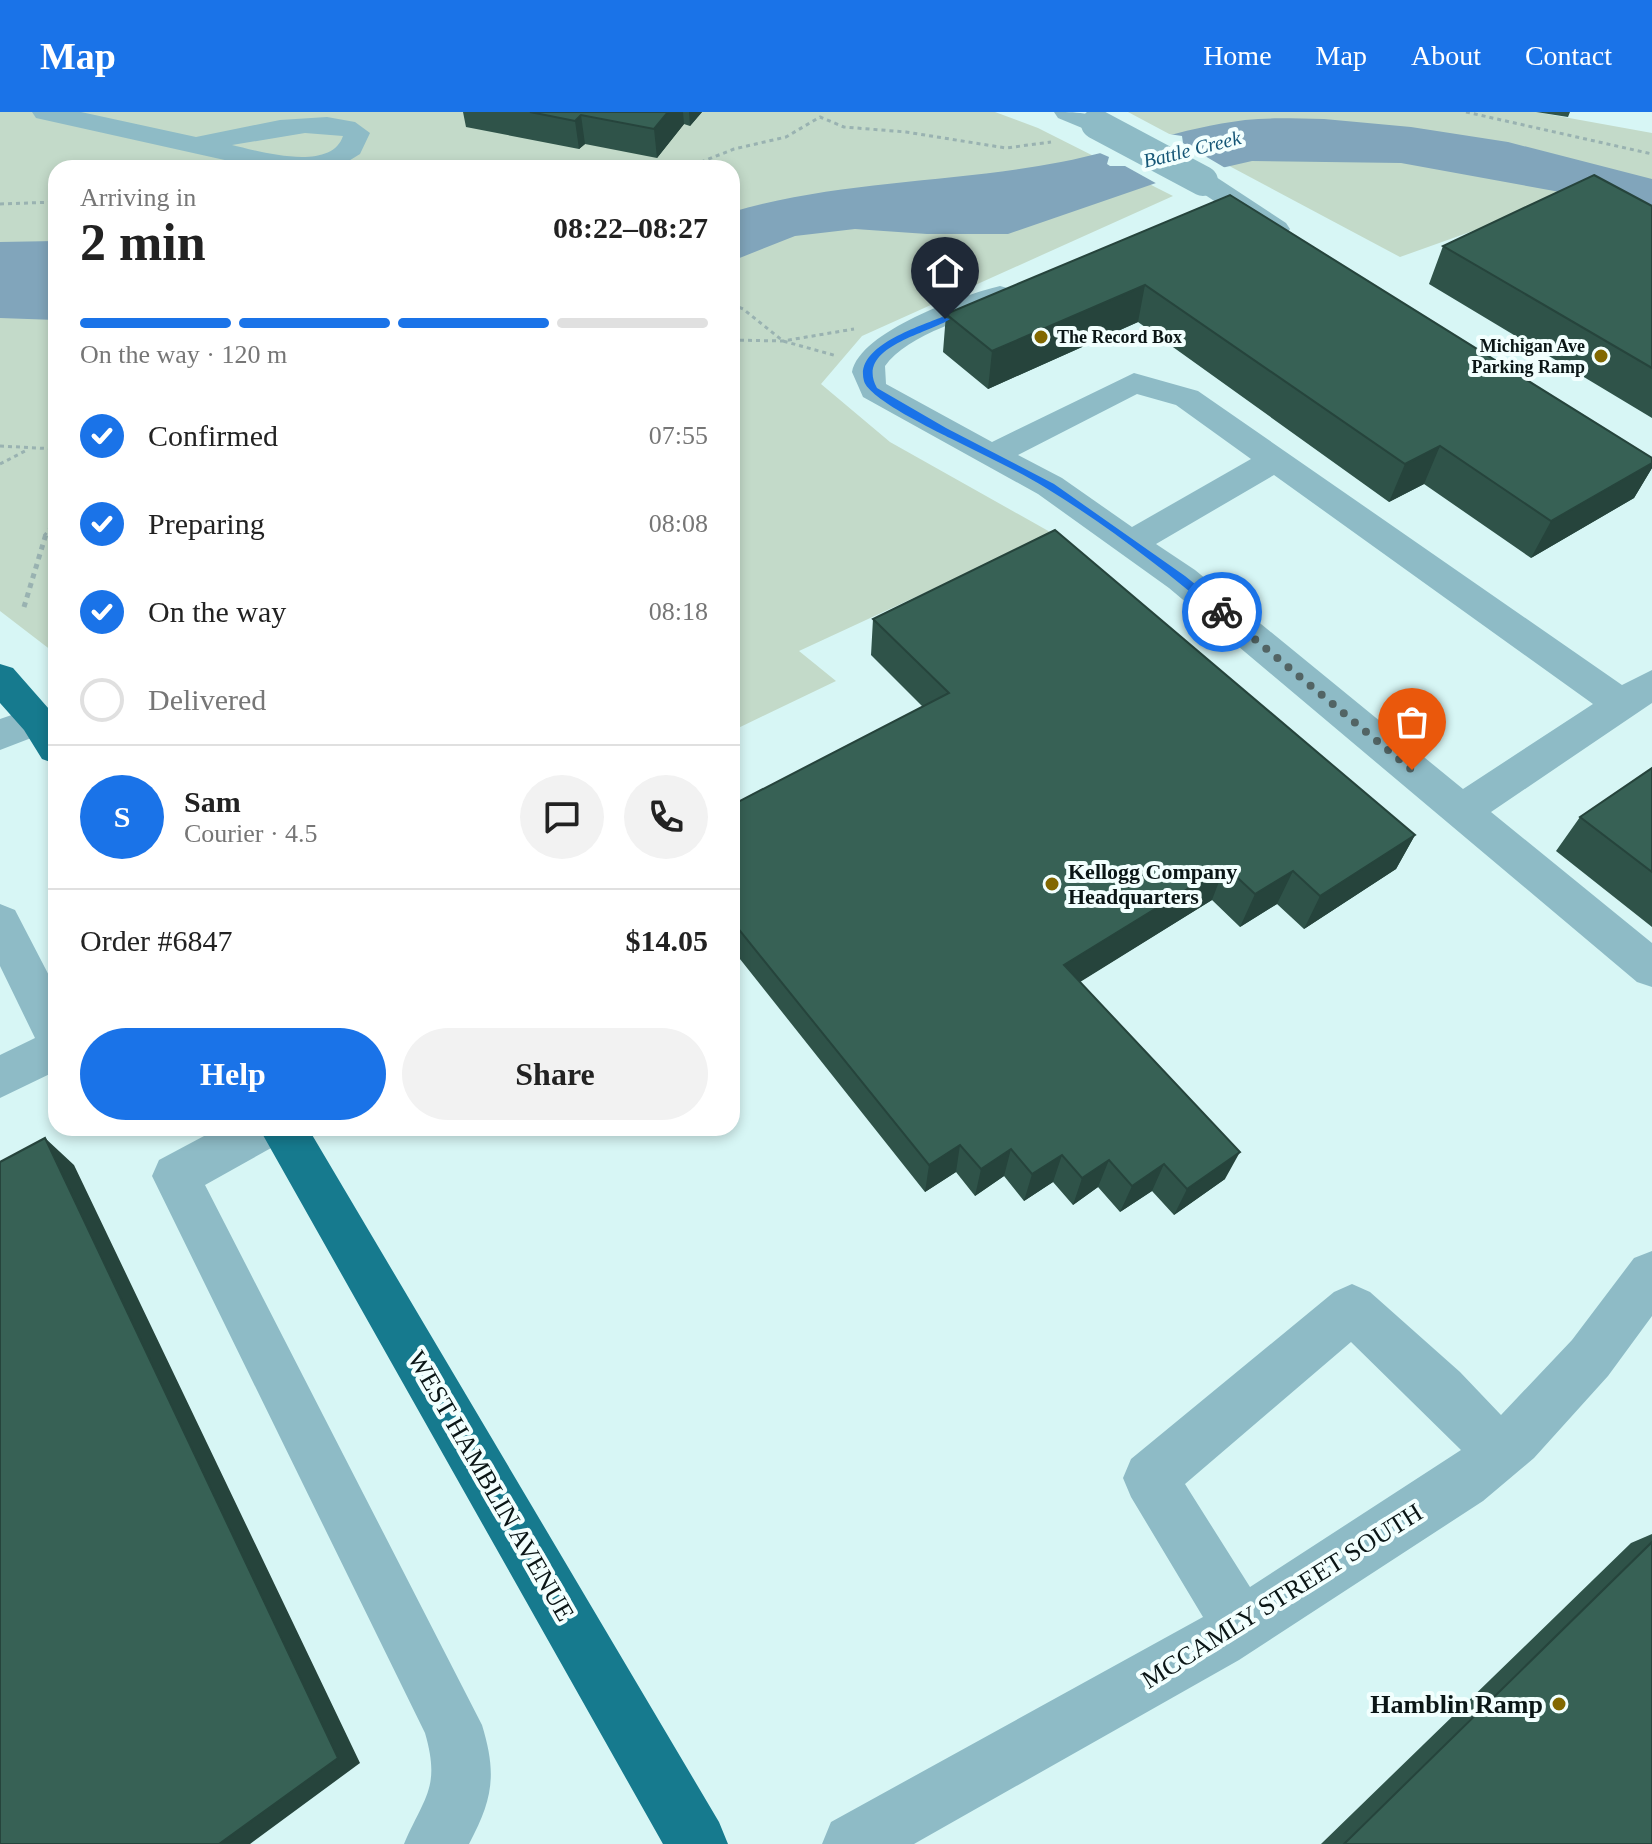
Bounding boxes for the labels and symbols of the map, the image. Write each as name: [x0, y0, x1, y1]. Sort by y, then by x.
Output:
water label: Battle Creek: [1141, 126, 1244, 172]
pin: [911, 237, 979, 319]
place label: The Record Box: [1057, 327, 1182, 347]
marker: The Record Box: [1032, 328, 1050, 346]
place label: Michigan Ave Parking Ramp: [1471, 336, 1585, 377]
marker: Michigan Ave Parking Ramp: [1592, 347, 1610, 365]
courier: [1182, 572, 1262, 652]
pin: [1378, 688, 1446, 770]
place label: Kellogg Company Headquarters: [1068, 859, 1237, 909]
marker: Kellogg Company Headquarters: [1043, 875, 1061, 893]
street label: WEST HAMBLIN AVENUE: [402, 1346, 580, 1626]
street label: MCCAMLY STREET SOUTH: [1136, 1497, 1428, 1694]
place label: Hamblin Ramp: [1370, 1690, 1543, 1719]
marker: Hamblin Ramp: [1550, 1695, 1568, 1713]

